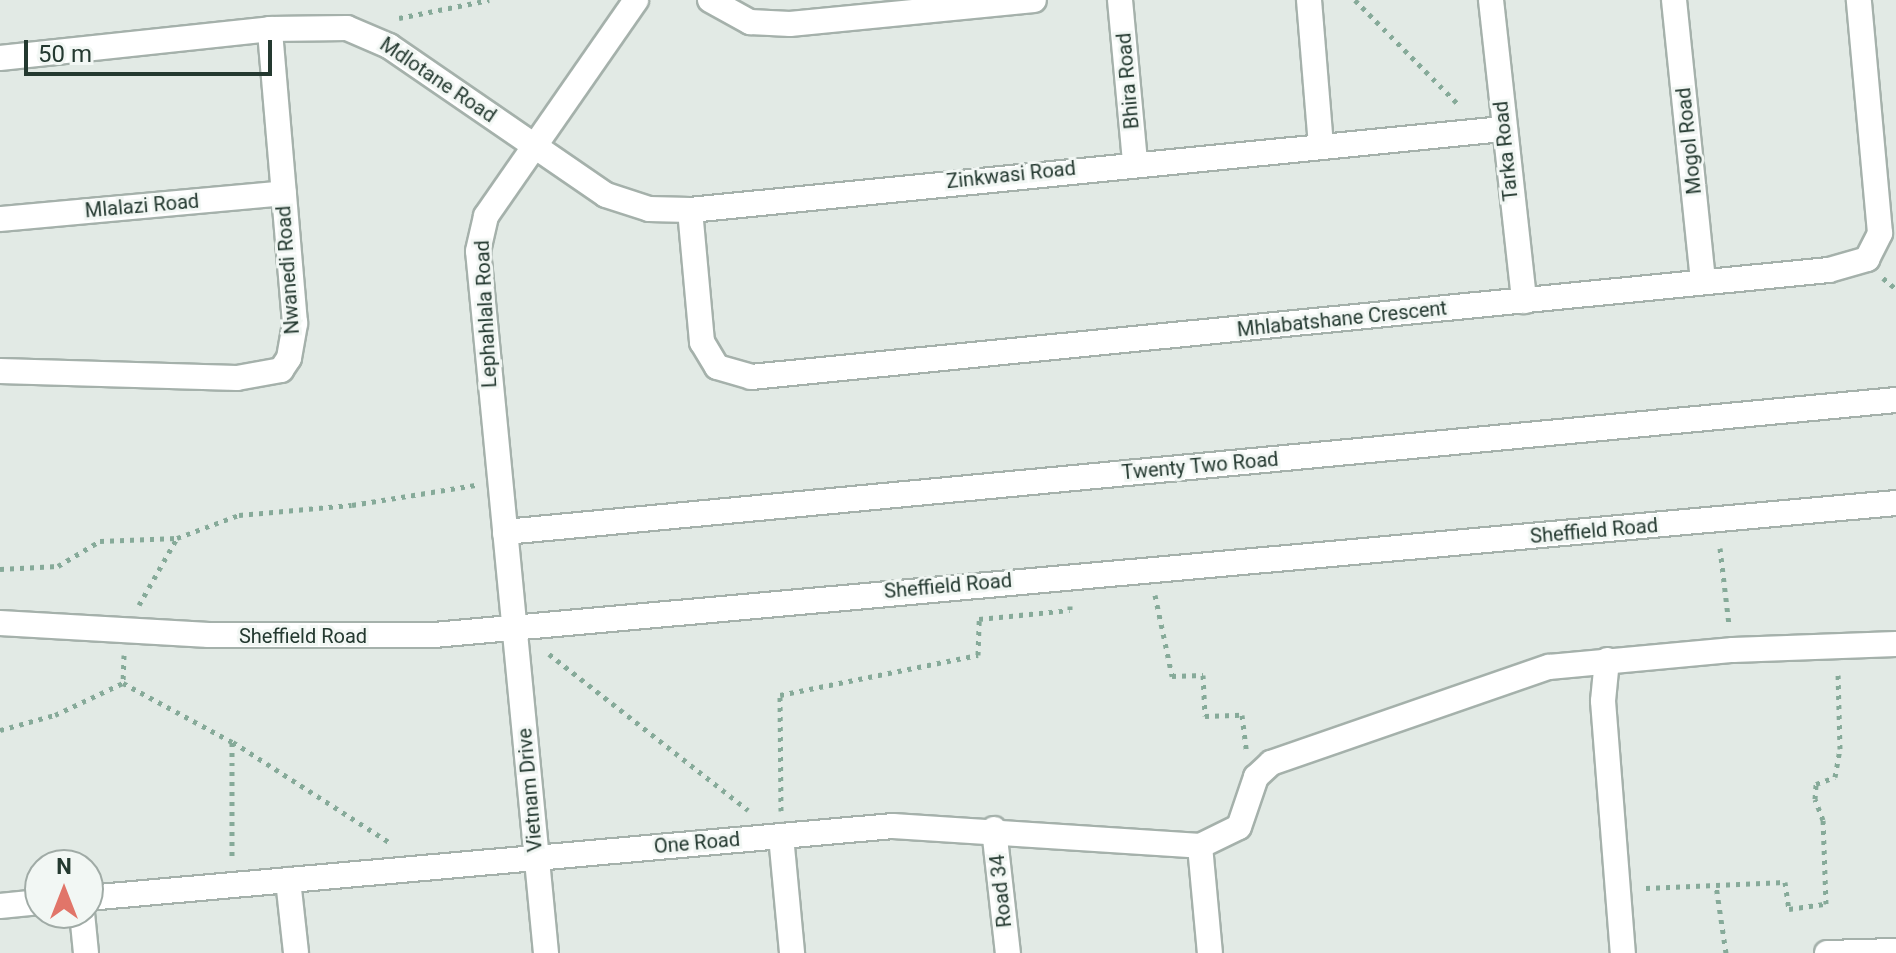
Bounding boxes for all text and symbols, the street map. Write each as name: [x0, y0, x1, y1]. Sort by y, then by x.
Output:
scale bar: [28, 24, 276, 74]
street label: Mdlotane Road: [375, 32, 501, 128]
street label: Bhira Road: [1112, 32, 1144, 130]
text: 50 m: [38, 40, 92, 68]
street label: Mogol Road: [1671, 86, 1707, 196]
street label: Tarka Road: [1489, 100, 1523, 202]
street label: Zinkwasi Road: [945, 156, 1077, 194]
street label: Mlalazi Road: [84, 189, 200, 223]
street label: Nwanedi Road: [272, 205, 304, 335]
street label: Lephahlala Road: [470, 240, 502, 388]
street label: Mhlabatshane Crescent: [1236, 296, 1448, 342]
street label: Twenty Two Road: [1120, 447, 1280, 485]
street label: Sheffield Road: [1529, 513, 1659, 549]
street label: Sheffield Road: [883, 568, 1013, 604]
street label: Sheffield Road: [239, 624, 367, 648]
street label: Vietnam Drive: [513, 727, 547, 853]
street label: One Road: [653, 827, 741, 859]
north arrow: [24, 849, 104, 929]
street label: Road 34: [985, 853, 1017, 929]
text: N: [56, 854, 72, 879]

